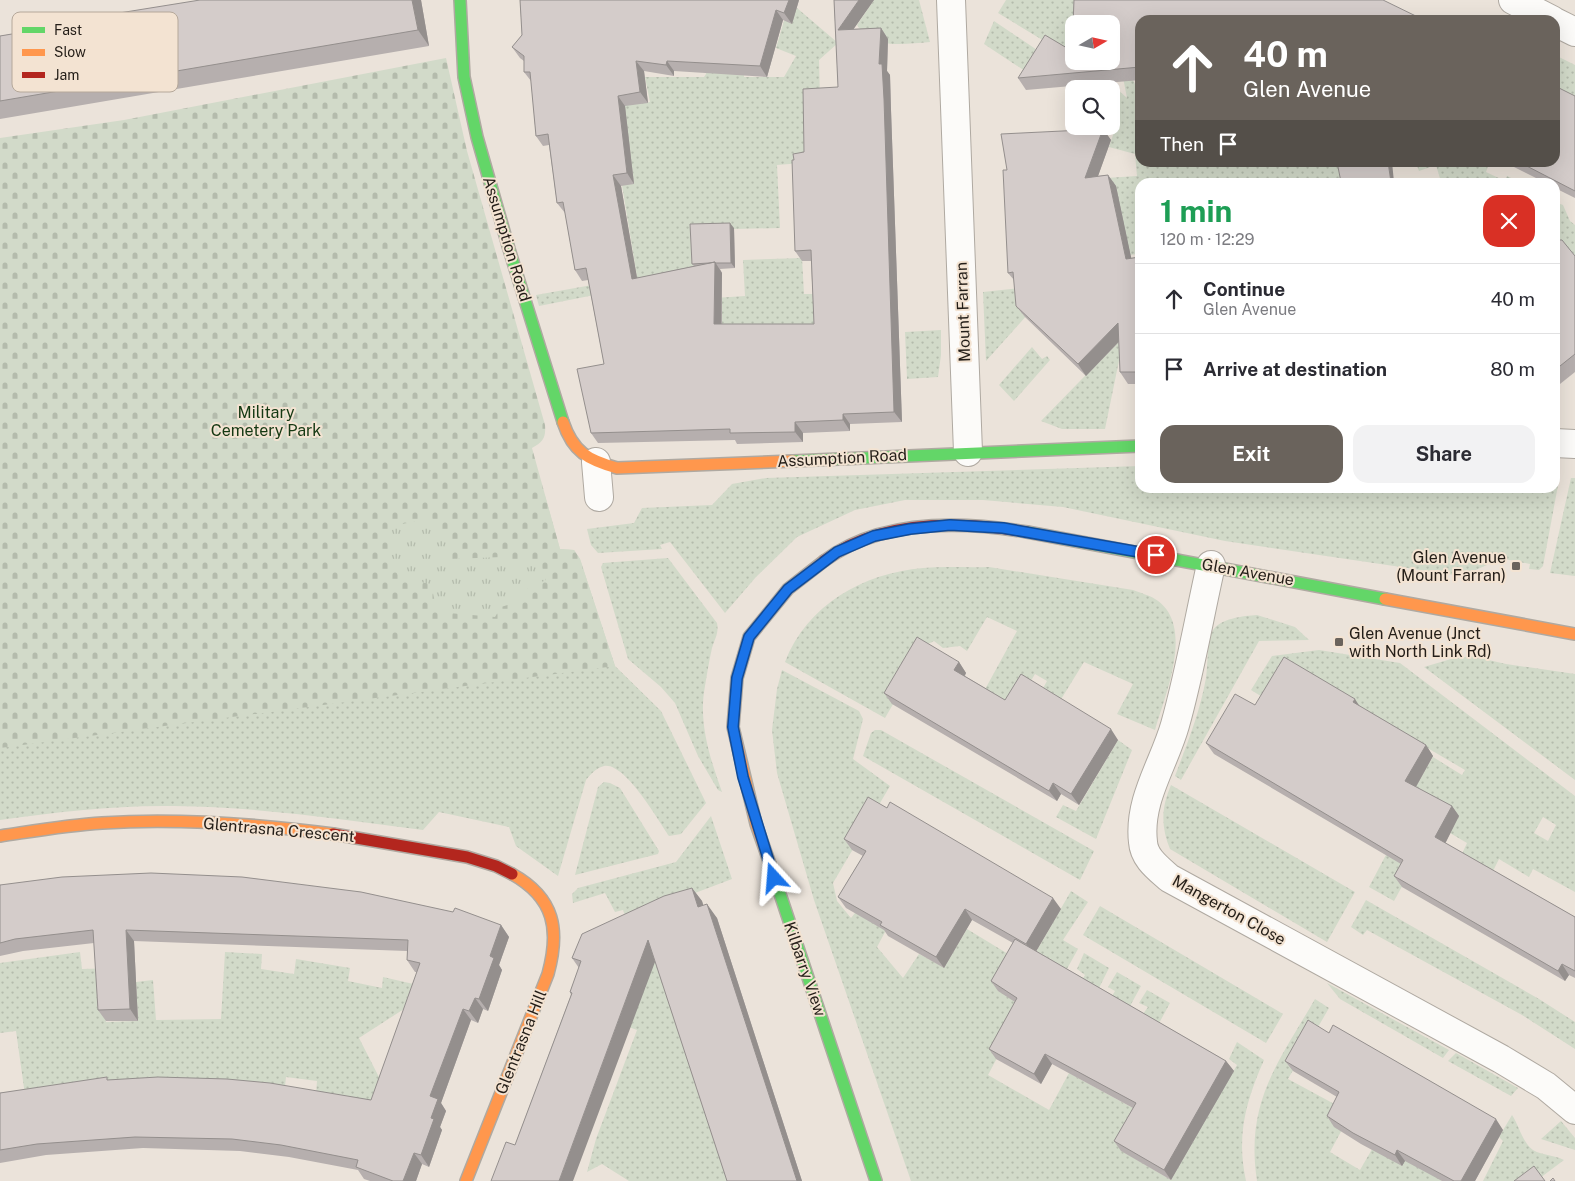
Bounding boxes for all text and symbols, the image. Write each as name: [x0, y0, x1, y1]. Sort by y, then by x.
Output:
legend: [12, 12, 178, 92]
north arrow: [1065, 15, 1120, 70]
map controls: [1065, 15, 1120, 135]
text: Fast: [54, 22, 82, 38]
text: 40 m: [1243, 34, 1328, 75]
icon: ahead: [1160, 35, 1225, 100]
text: Slow: [54, 44, 86, 60]
text: Jam: [54, 67, 79, 83]
text: Glen Avenue: [1243, 76, 1371, 102]
button: search: [1065, 80, 1120, 135]
icon: arrive: [1214, 130, 1242, 158]
text: Then: [1160, 133, 1204, 155]
street label: Assumption Road: [479, 174, 535, 304]
text: 1 min: [1160, 193, 1232, 229]
button: close: [1483, 195, 1535, 247]
text: 120 m · 12:29: [1160, 230, 1254, 249]
street label: Mount Farran: [952, 262, 974, 362]
text: Continue: [1203, 278, 1285, 300]
icon: ahead: [1160, 285, 1188, 313]
text: 40 m: [1490, 288, 1535, 310]
text: Glen Avenue: [1203, 300, 1296, 319]
icon: arrive: [1160, 355, 1188, 383]
text: Arrive at destination: [1203, 358, 1387, 380]
text: 80 m: [1490, 358, 1535, 380]
park label: Military Cemetery Park: [211, 403, 321, 440]
button: Exit: [1160, 425, 1343, 483]
button: Share: [1353, 425, 1535, 483]
street label: Assumption Road: [777, 445, 907, 471]
pin: [1135, 534, 1177, 576]
icon: arrive: [1142, 541, 1170, 569]
place label: Glen Avenue (Mount Farran): [1396, 548, 1506, 585]
street label: Glen Avenue: [1200, 555, 1296, 589]
marker: Glen Avenue (Mount Farran): [1510, 560, 1522, 572]
place label: Glen Avenue (Jnct with North Link Rd): [1349, 624, 1492, 661]
marker: Glen Avenue (Jnct with North Link Rd): [1333, 636, 1345, 648]
street label: Glentrasna Crescent: [202, 814, 356, 846]
position arrow: [747, 851, 799, 903]
street label: Mangerton Close: [1169, 871, 1289, 949]
street label: Kilbarry View: [780, 919, 830, 1019]
street label: Glentrasna Hill: [491, 987, 551, 1097]

